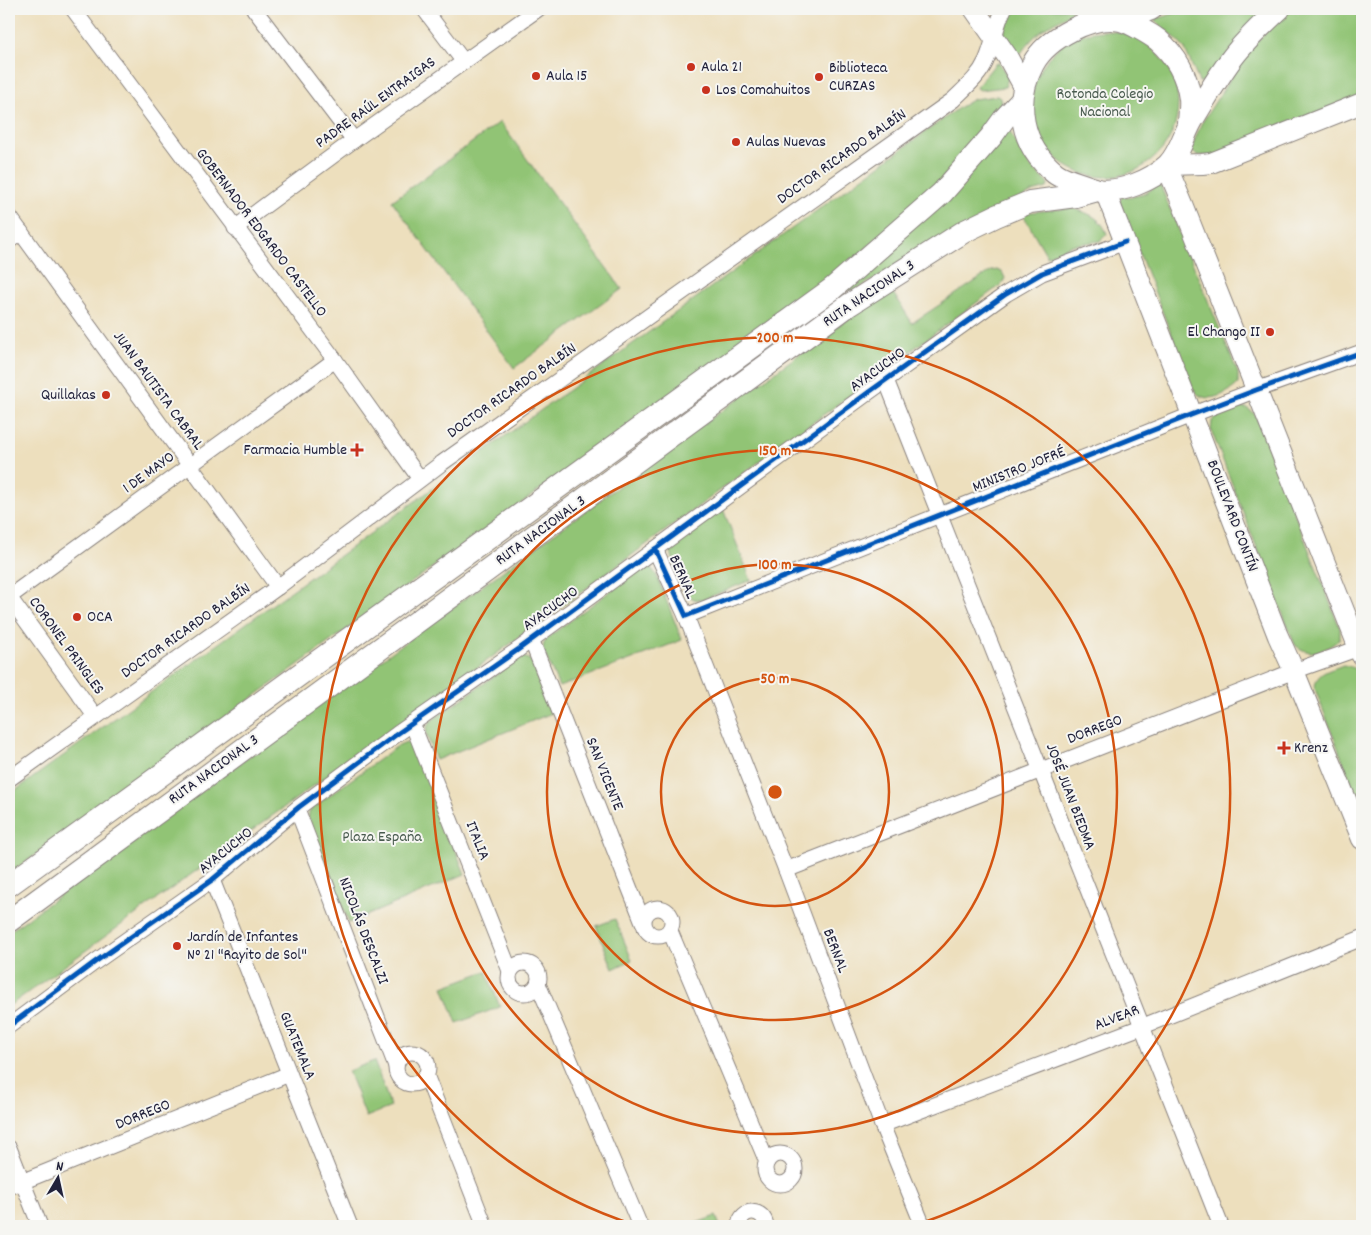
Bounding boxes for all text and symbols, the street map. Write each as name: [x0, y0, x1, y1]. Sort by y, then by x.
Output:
street label: PADRE RAÚL ENTRAIGAS: [311, 51, 441, 155]
place label: Aula 21: [701, 56, 742, 79]
place label: Biblioteca CURZAS: [829, 57, 888, 98]
marker: Aula 21: [685, 61, 697, 73]
place label: Aula 15: [546, 65, 588, 88]
marker: Aula 15: [530, 70, 542, 82]
marker: Biblioteca CURZAS: [813, 71, 825, 83]
place label: Los Comahuitos: [716, 79, 811, 102]
park label: Rotonda Colegio Nacional: [1057, 83, 1153, 124]
marker: Los Comahuitos: [700, 84, 712, 96]
street label: DOCTOR RICARDO BALBÍN: [773, 104, 912, 210]
place label: Aulas Nuevas: [746, 131, 826, 154]
marker: Aulas Nuevas: [730, 136, 742, 148]
street label: GOBERNADOR EDGARDO CASTELLO: [190, 144, 332, 322]
street label: RUTA NACIONAL 3: [818, 255, 920, 333]
place label: El Chango II: [1187, 321, 1260, 344]
marker: El Chango II: [1264, 326, 1276, 338]
street label: JUAN BAUTISTA CABRAL: [107, 327, 209, 456]
text: 200 m: [757, 328, 793, 350]
street label: DOCTOR RICARDO BALBÍN: [443, 338, 582, 444]
street label: AYACUCHO: [845, 342, 911, 398]
place label: Quillakas: [41, 384, 96, 407]
marker: Quillakas: [100, 389, 112, 401]
place label: Farmacia Humble: [244, 439, 347, 462]
text: 150 m: [759, 441, 791, 463]
street label: MINISTRO JOFRÉ: [969, 441, 1070, 499]
marker: Farmacia Humble: [351, 444, 363, 456]
street label: 1 DE MAYO: [118, 446, 180, 500]
street label: BOULEVARD CONTÍN: [1200, 457, 1264, 575]
street label: RUTA NACIONAL 3: [491, 490, 591, 572]
street label: BERNAL: [662, 551, 702, 603]
text: 100 m: [758, 555, 792, 577]
street label: DOCTOR RICARDO BALBÍN: [117, 578, 256, 684]
street label: AYACUCHO: [518, 581, 584, 637]
street label: CORONEL PRINGLES: [23, 592, 109, 700]
place label: OCA: [87, 606, 113, 629]
marker: OCA: [71, 611, 83, 623]
text: 50 m: [761, 669, 789, 691]
street label: DORREGO: [1064, 709, 1126, 751]
street label: RUTA NACIONAL 3: [164, 729, 264, 811]
street label: SAN VICENTE: [579, 734, 629, 815]
place label: Krenz: [1294, 737, 1328, 760]
street label: JOSÉ JUAN BIEDMA: [1039, 740, 1101, 854]
marker: Krenz: [1278, 742, 1290, 754]
centre of rings: [766, 783, 784, 801]
street label: ITALIA: [459, 818, 495, 864]
street label: AYACUCHO: [194, 822, 258, 880]
park label: Plaza España: [342, 826, 422, 849]
street label: NICOLÁS DESCALZI: [332, 874, 394, 988]
street label: BERNAL: [816, 925, 854, 977]
place label: Jardín de Infantes N° 21 "Rayito de Sol": [187, 926, 307, 967]
marker: Jardín de Infantes N° 21 "Rayito de Sol": [171, 940, 183, 952]
street label: ALVEAR: [1091, 999, 1143, 1037]
street label: GUATEMALA: [273, 1009, 321, 1084]
street label: DORREGO: [112, 1094, 174, 1136]
north arrow: [32, 1152, 82, 1202]
text: N: [55, 1157, 65, 1178]

